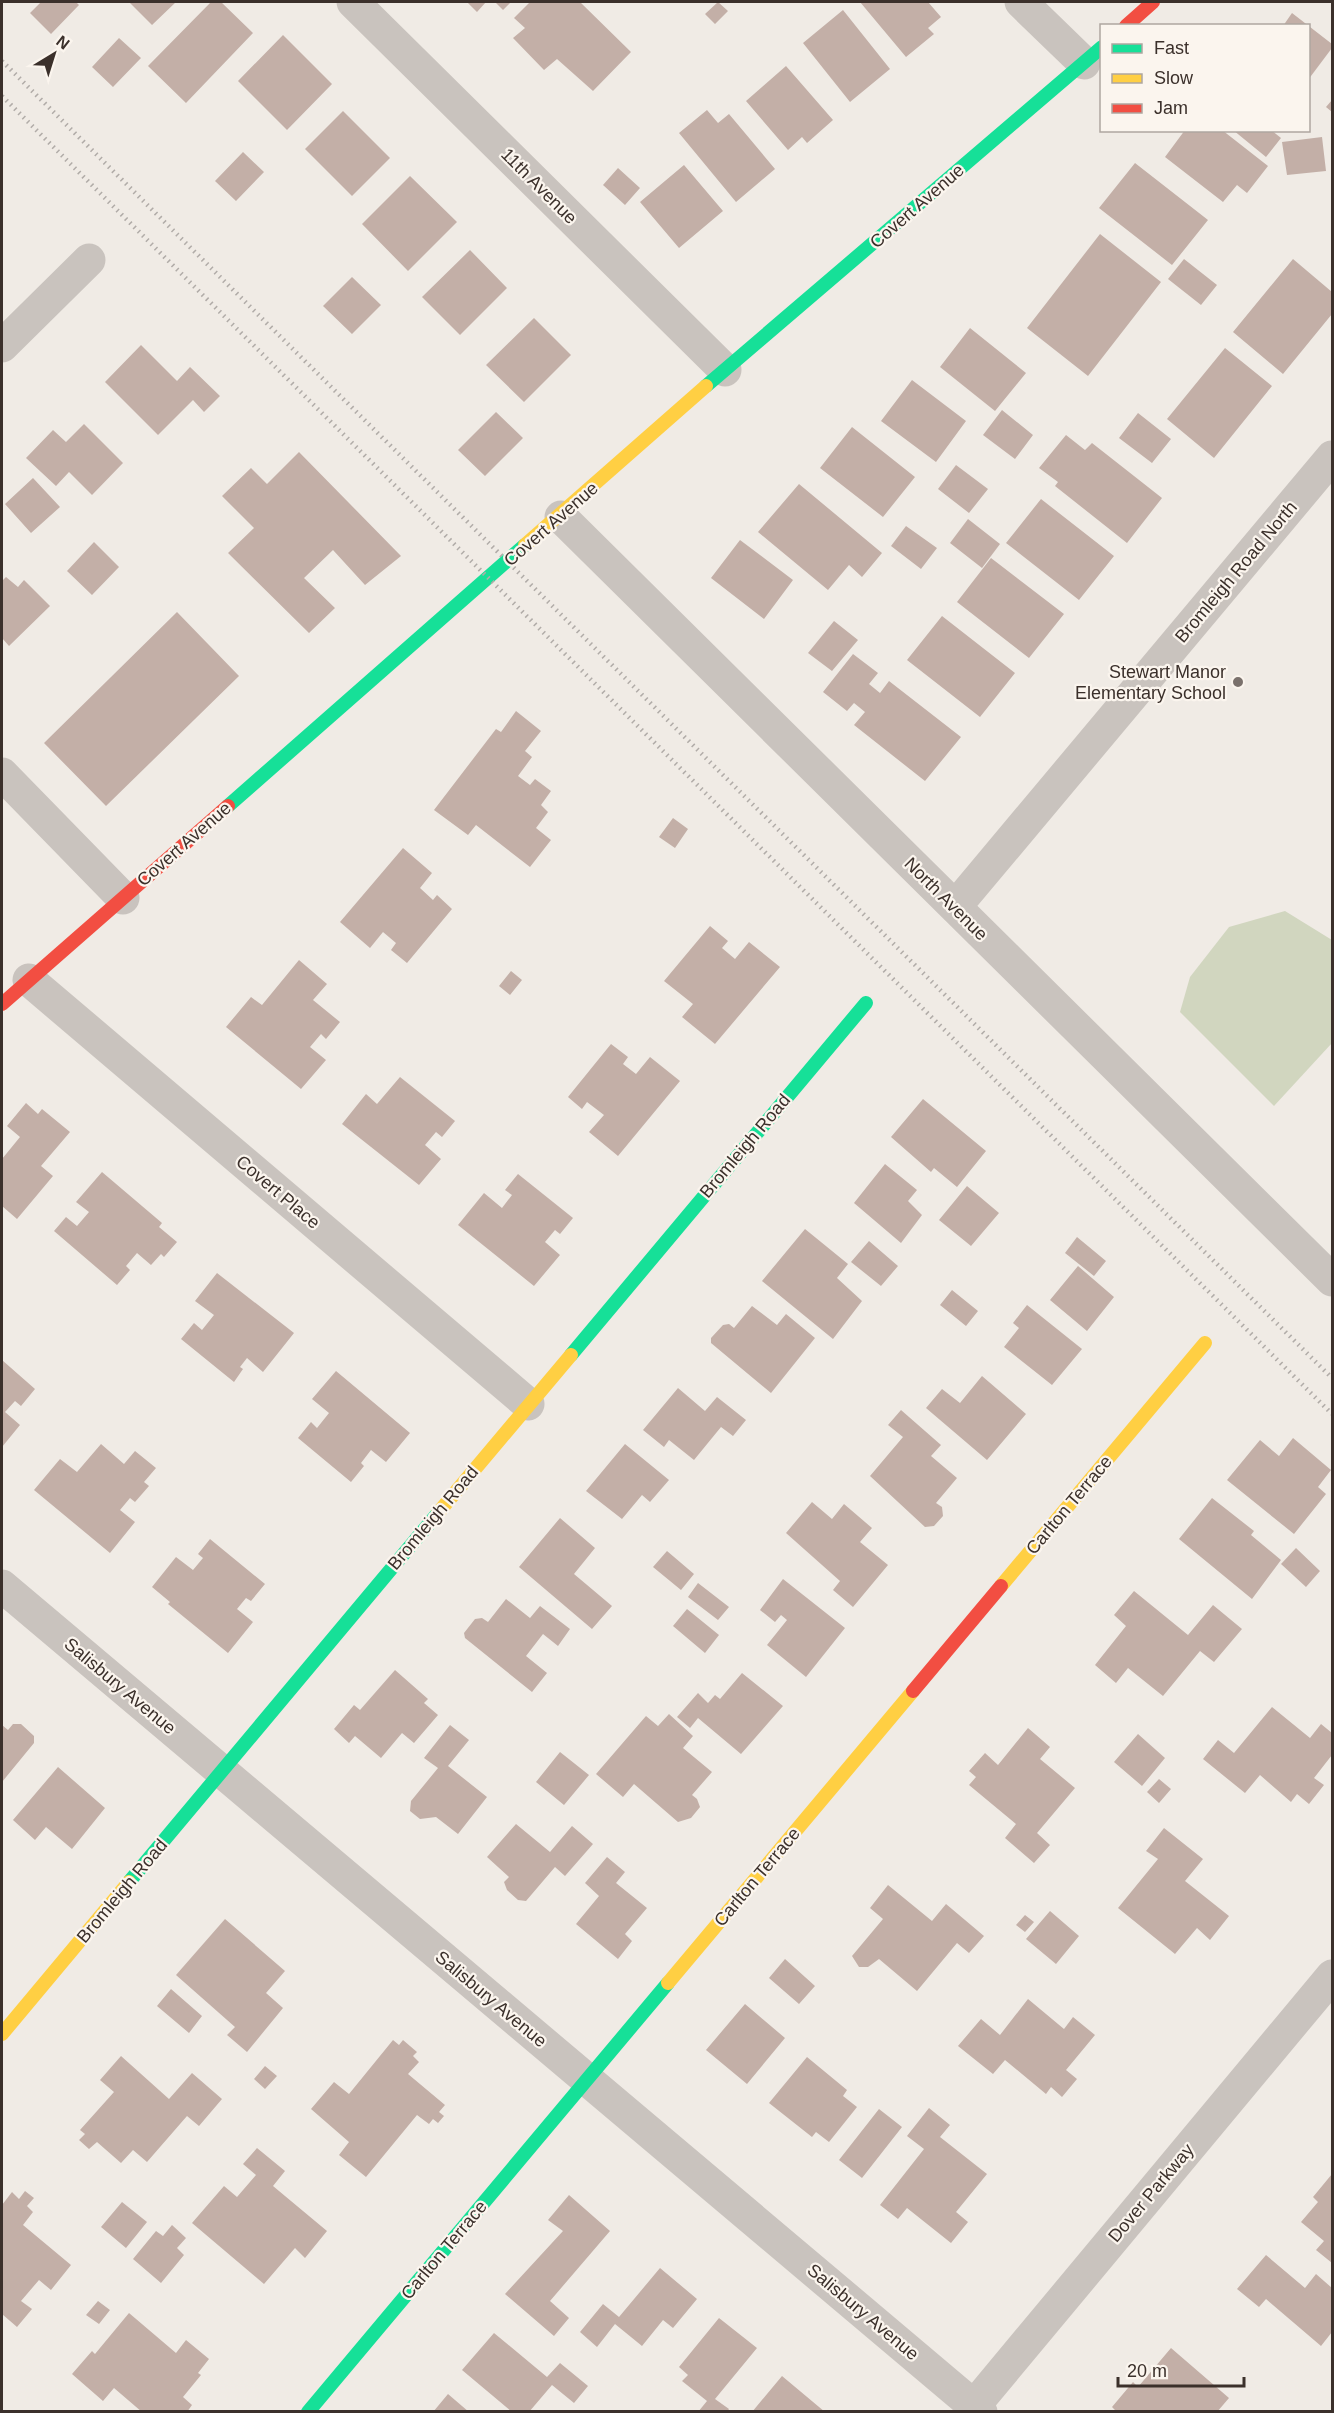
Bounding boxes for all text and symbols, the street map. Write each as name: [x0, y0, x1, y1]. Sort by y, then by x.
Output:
north arrow: [24, 24, 84, 84]
legend: [1100, 24, 1310, 132]
text: N: [53, 32, 73, 53]
text: Fast: [1154, 38, 1189, 58]
text: Slow: [1154, 68, 1194, 88]
text: Jam: [1154, 98, 1188, 118]
street label: 11th Avenue: [497, 144, 581, 228]
street label: Covert Avenue: [866, 160, 968, 252]
street label: Covert Avenue: [500, 478, 602, 570]
street label: Bromleigh Road North: [1171, 497, 1301, 647]
place label: Stewart Manor Elementary School: [1075, 662, 1226, 703]
marker: Stewart Manor Elementary School: [1231, 675, 1245, 689]
street label: Covert Avenue: [133, 798, 235, 890]
street label: North Avenue: [900, 853, 992, 945]
street label: Bromleigh Road: [696, 1090, 794, 1202]
street label: Covert Place: [232, 1151, 324, 1233]
street label: Carlton Terrace: [1022, 1452, 1116, 1558]
street label: Bromleigh Road: [384, 1462, 482, 1574]
street label: Salisbury Avenue: [60, 1634, 180, 1738]
street label: Carlton Terrace: [710, 1824, 804, 1930]
street label: Bromleigh Road: [73, 1835, 171, 1947]
street label: Salisbury Avenue: [431, 1947, 551, 2051]
street label: Dover Parkway: [1104, 2140, 1198, 2246]
street label: Carlton Terrace: [397, 2197, 491, 2303]
street label: Salisbury Avenue: [803, 2260, 923, 2364]
scale bar: [1118, 2350, 1244, 2388]
text: 20 m: [1127, 2361, 1167, 2381]

